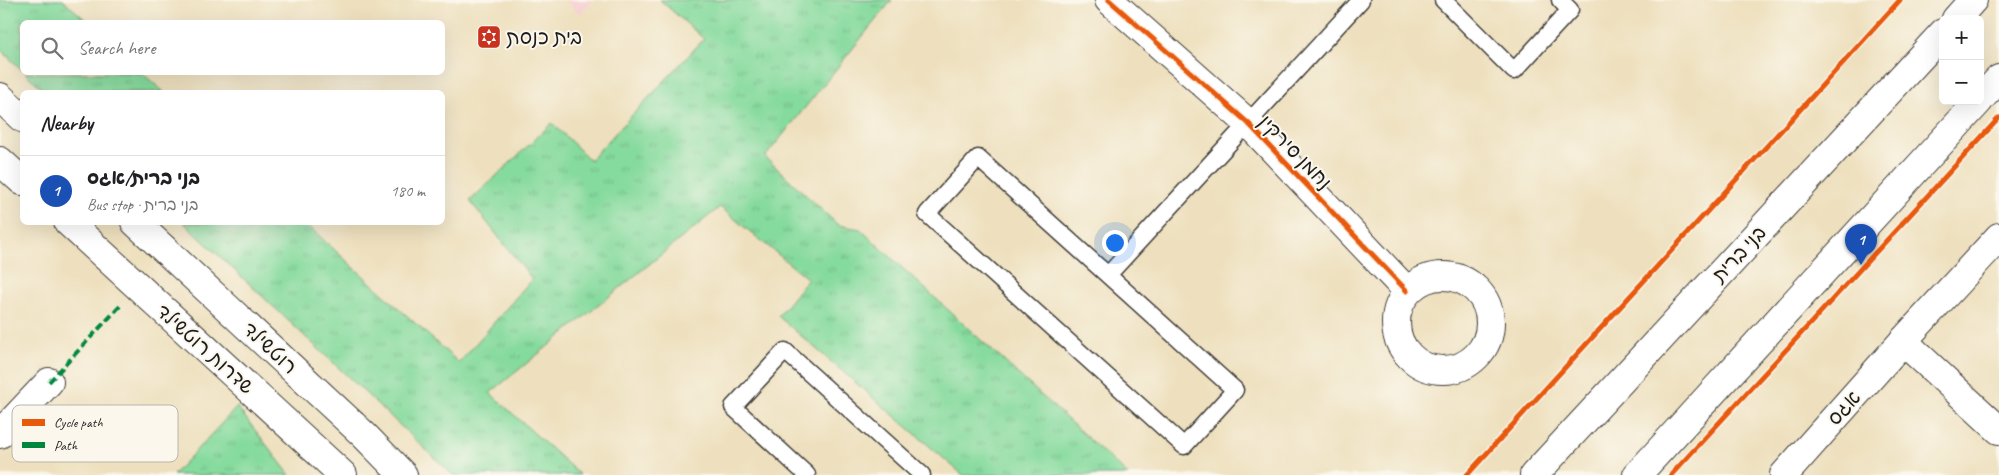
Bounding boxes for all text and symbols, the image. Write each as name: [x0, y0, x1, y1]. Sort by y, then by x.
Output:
map controls: [1939, 15, 1984, 105]
button: +: [1939, 15, 1984, 60]
search box: [20, 20, 445, 75]
synagogue icon: בית כנסת: [476, 24, 502, 50]
place label: בית כנסת: [506, 25, 582, 50]
icon: search: [38, 34, 66, 62]
text: Search here: [78, 36, 155, 60]
button: −: [1939, 60, 1984, 105]
street label: נחמן סירקין: [1253, 109, 1337, 195]
text: Nearby: [40, 110, 93, 136]
text: בני ברית/אגס: [87, 166, 200, 190]
text: 1: [52, 181, 60, 201]
text: 180 m: [391, 181, 425, 201]
text: Bus stop · בני ברית: [87, 195, 198, 215]
street label: בני ברית: [1706, 221, 1771, 288]
pin: 1: [1845, 224, 1877, 265]
your location: [1102, 230, 1128, 256]
street label: שדרות רוטשילד: [151, 299, 259, 399]
street label: רוטשילד: [238, 317, 302, 379]
street label: אגס: [1822, 385, 1866, 431]
legend: [12, 405, 178, 462]
text: Cycle path: [54, 414, 103, 431]
text: Path: [54, 437, 78, 454]

